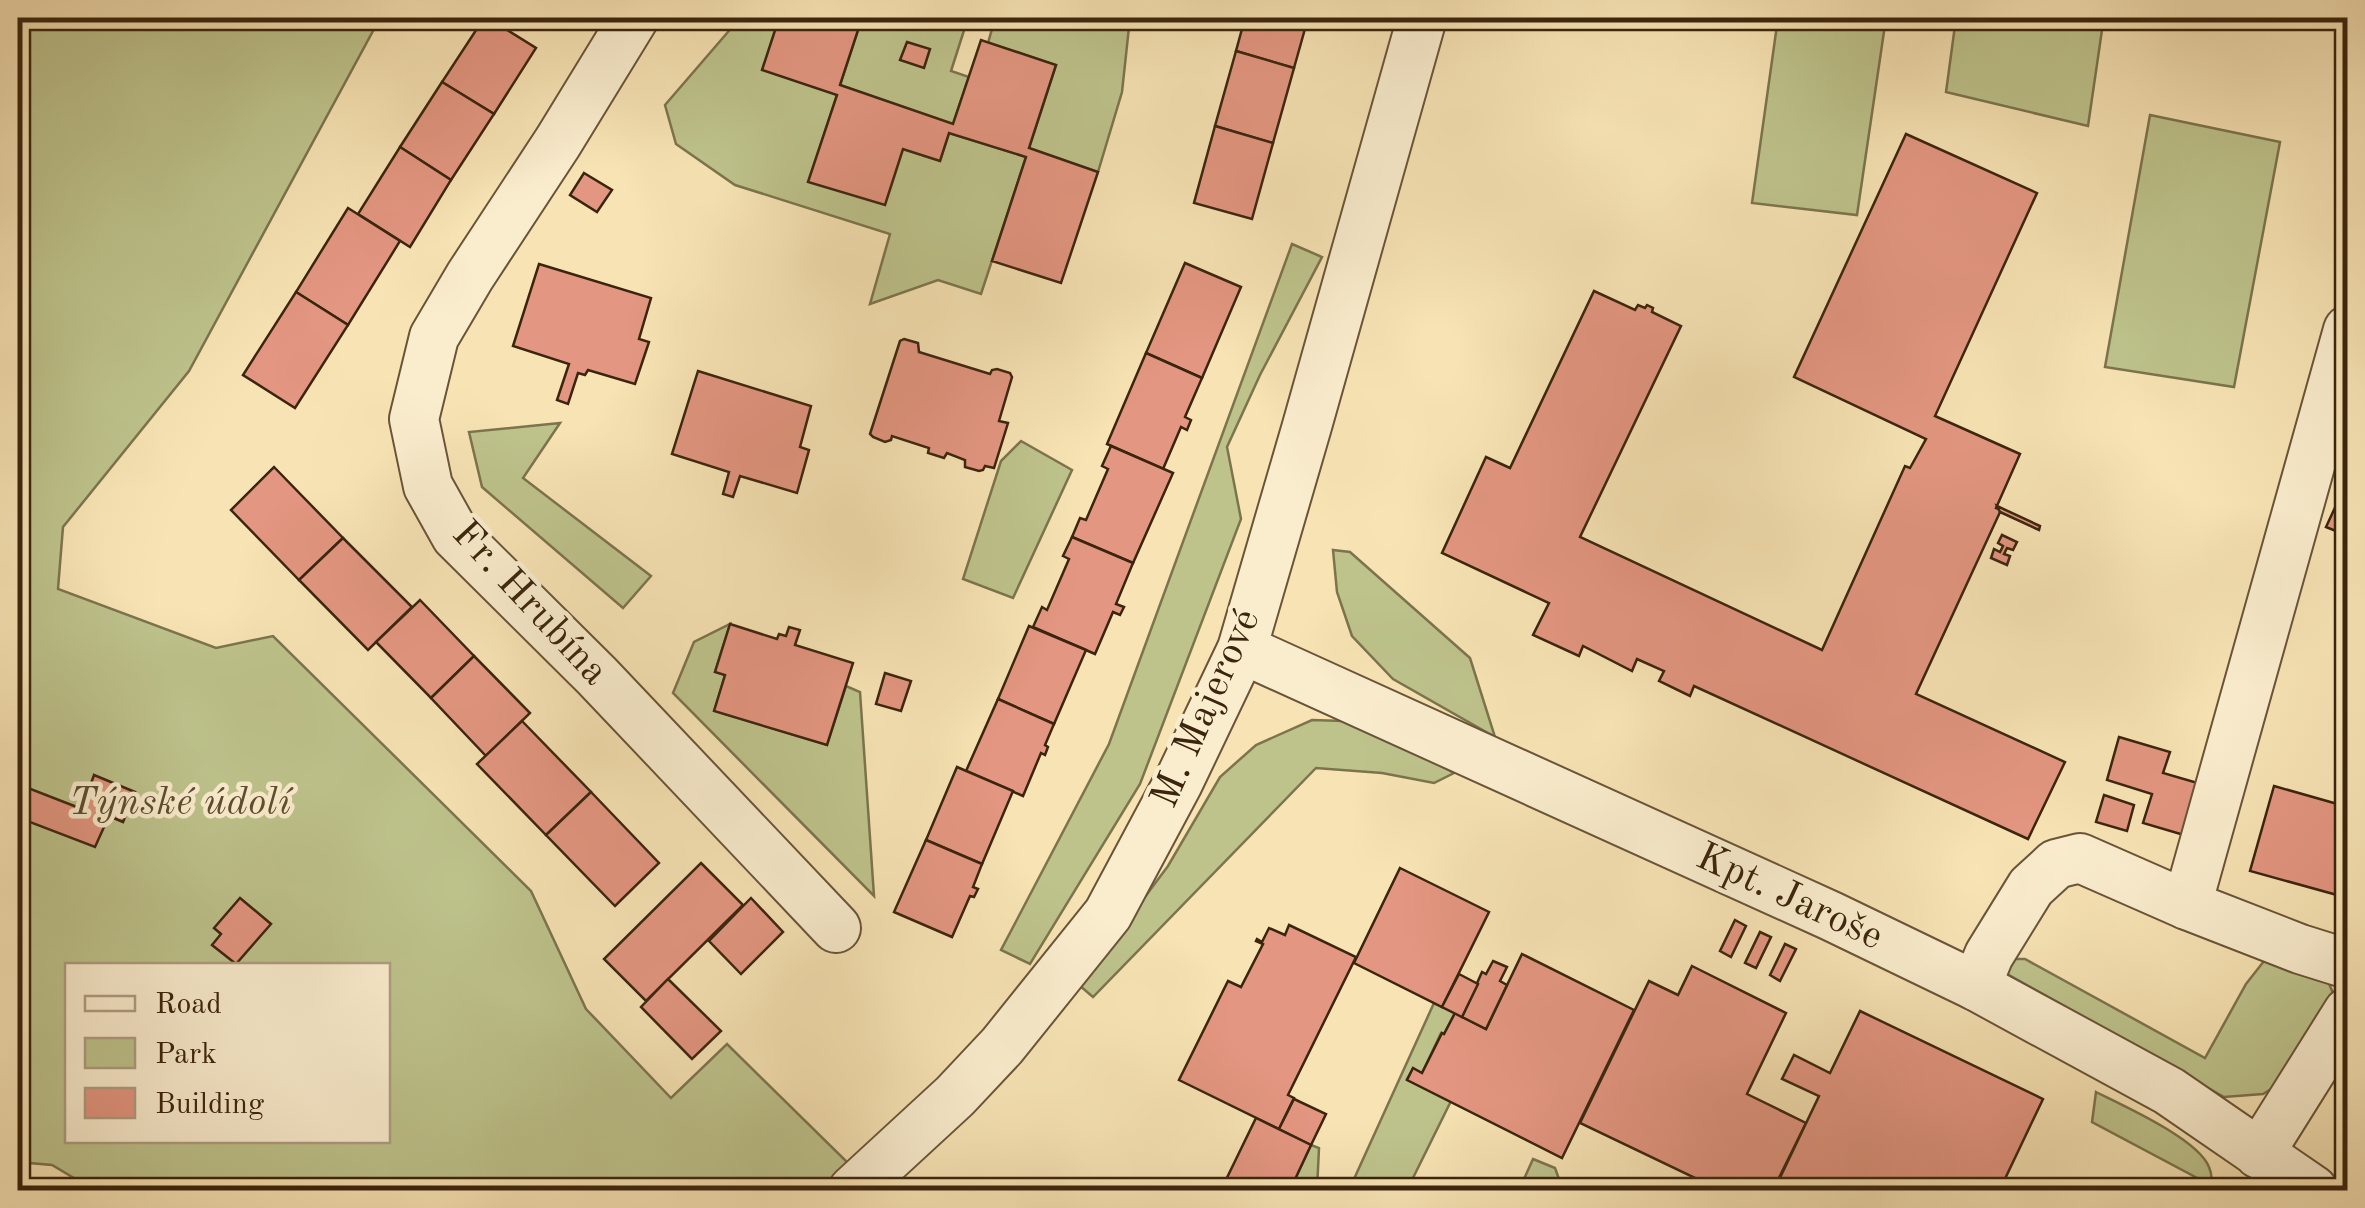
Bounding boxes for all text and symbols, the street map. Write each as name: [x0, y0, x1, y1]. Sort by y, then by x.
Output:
street label: Fr. Hrubína: [444, 514, 615, 694]
street label: M. Majerové: [1145, 604, 1269, 814]
park label: Týnské údolí: [69, 784, 294, 824]
street label: Kpt. Jaroše: [1690, 837, 1888, 959]
legend: [65, 963, 390, 1143]
text: Road: [155, 990, 222, 1020]
text: Park: [155, 1040, 217, 1070]
text: Building: [155, 1090, 264, 1120]

